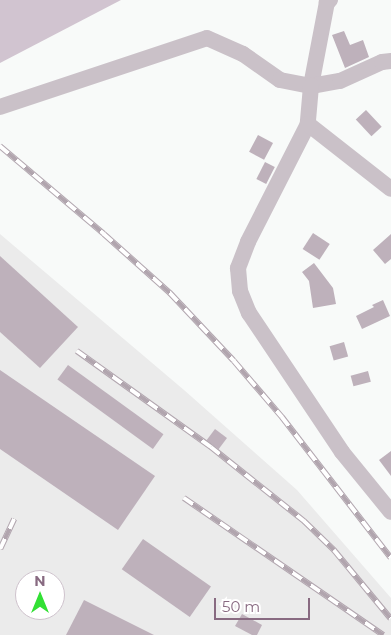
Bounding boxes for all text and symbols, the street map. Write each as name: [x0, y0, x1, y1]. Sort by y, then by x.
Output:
north arrow: [15, 570, 65, 620]
text: N: [34, 572, 46, 590]
scale bar: [216, 588, 312, 620]
text: 50 m: [222, 597, 260, 616]

